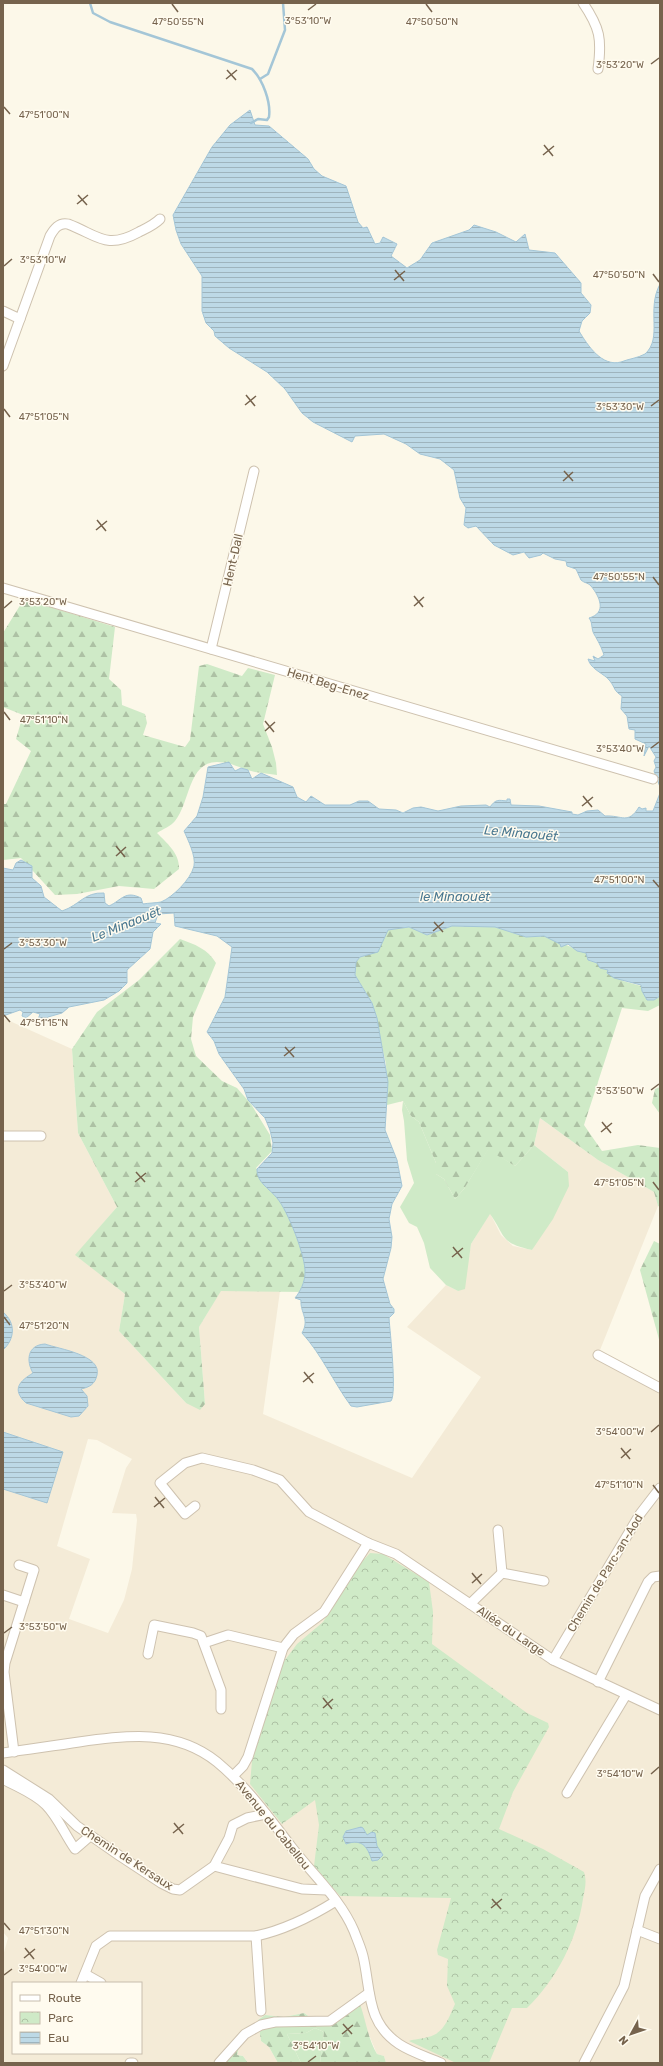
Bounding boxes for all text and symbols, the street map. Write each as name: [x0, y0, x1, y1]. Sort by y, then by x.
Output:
text: 3°53'10"W: [285, 15, 331, 27]
text: 47°50'55"N: [152, 16, 204, 28]
text: 47°50'50"N: [406, 16, 458, 28]
text: 3°53'20"W: [596, 59, 644, 71]
text: 47°51'00"N: [19, 109, 69, 121]
text: 3°53'10"W: [20, 254, 66, 266]
text: 47°50'50"N: [593, 269, 645, 281]
text: 3°53'30"W: [596, 401, 644, 413]
text: 47°51'05"N: [19, 411, 69, 423]
street label: Hent-Dall: [220, 532, 246, 588]
text: 47°50'55"N: [593, 571, 645, 583]
text: 3°53'20"W: [19, 596, 67, 608]
street label: Hent Beg-Enez: [285, 665, 371, 703]
text: 47°51'10"N: [20, 714, 68, 726]
text: 3°53'40"W: [596, 743, 644, 755]
water label: Le Minaouët: [483, 822, 560, 844]
text: 47°51'00"N: [594, 874, 644, 886]
water label: le Minaouët: [420, 889, 491, 904]
water label: Le Minaouët: [89, 903, 164, 945]
text: 3°53'30"W: [19, 937, 67, 949]
text: 47°51'15"N: [20, 1017, 68, 1029]
text: 3°53'50"W: [596, 1085, 644, 1097]
text: 47°51'05"N: [594, 1177, 644, 1189]
text: 3°53'40"W: [19, 1279, 67, 1291]
text: 47°51'20"N: [19, 1320, 69, 1332]
text: 3°54'00"W: [596, 1426, 644, 1438]
text: 47°51'10"N: [595, 1479, 643, 1491]
street label: Chemin de Parc-an-Aod: [564, 1512, 646, 1634]
street label: Allée du Large: [474, 1603, 548, 1659]
text: 3°53'50"W: [19, 1621, 67, 1633]
text: 3°54'10"W: [597, 1768, 643, 1780]
street label: Avenue du Cabellou: [233, 1778, 313, 1872]
street label: Chemin de Kersaux: [78, 1823, 176, 1893]
text: 47°51'30"N: [19, 1925, 69, 1937]
text: 3°54'00"W: [19, 1963, 67, 1975]
legend: [12, 1982, 142, 2054]
text: Route: [48, 1991, 82, 2005]
text: Parc: [48, 2011, 74, 2025]
north arrow: [611, 2014, 651, 2054]
text: Eau: [48, 2031, 69, 2045]
text: N: [616, 2033, 631, 2047]
text: 3°54'10"W: [293, 2040, 339, 2052]

